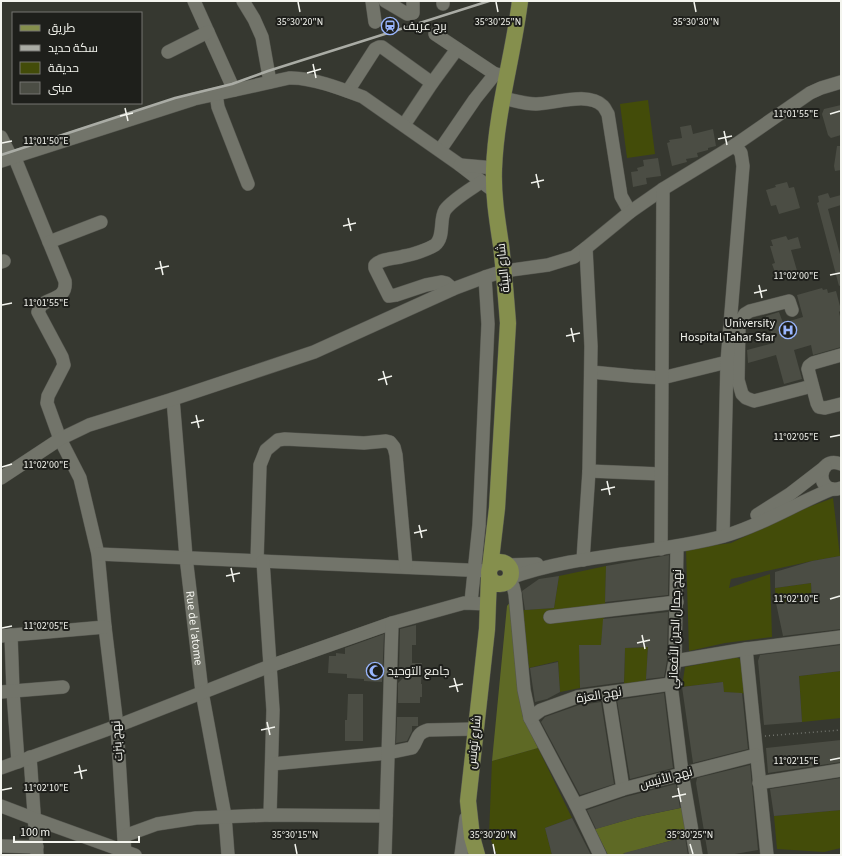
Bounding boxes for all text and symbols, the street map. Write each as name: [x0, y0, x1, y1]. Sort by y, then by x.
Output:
legend: [12, 12, 142, 104]
text: 35°30'20"N: [277, 15, 323, 29]
text: 35°30'25"N: [475, 15, 521, 29]
text: 35°30'30"N: [673, 15, 719, 29]
station icon: برج عريف: [380, 16, 400, 36]
place label: برج عريف: [403, 18, 447, 35]
text: طريق: [48, 20, 76, 37]
text: سكة حديد: [48, 40, 98, 57]
text: حديقة: [48, 60, 79, 77]
text: مبنى: [48, 80, 73, 97]
text: 11°01'55"E: [773, 107, 819, 121]
text: 11°01'50"E: [23, 134, 69, 148]
street label: شارع البيئة: [492, 242, 515, 294]
text: 11°02'00"E: [773, 269, 819, 283]
text: 11°01'55"E: [23, 296, 69, 310]
place label: University Hospital Tahar Sfar: [680, 315, 776, 346]
hospital icon: University Hospital Tahar Sfar: [778, 320, 798, 340]
text: 11°02'05"E: [773, 430, 819, 444]
text: 11°02'00"E: [23, 458, 69, 472]
street label: نهج جمال الدين الأفعاني: [665, 569, 687, 689]
street label: Rue de l'atome: [181, 590, 207, 666]
text: 11°02'10"E: [773, 592, 819, 606]
text: 11°02'05"E: [23, 619, 69, 633]
mosque icon: جامع التوحيد: [365, 661, 385, 681]
place label: جامع التوحيد: [388, 663, 449, 680]
street label: نهج العزة: [575, 684, 623, 707]
street label: شارع تونس: [463, 714, 486, 770]
street label: نهج بنزت: [108, 720, 127, 762]
text: 11°02'15"E: [773, 754, 819, 768]
street label: نهج الأنيس: [638, 763, 694, 794]
text: 11°02'10"E: [23, 781, 69, 795]
scale bar: [14, 818, 139, 844]
text: 100 m: [20, 824, 50, 841]
text: 35°30'15"N: [272, 828, 318, 842]
text: 35°30'20"N: [470, 828, 516, 842]
text: 35°30'25"N: [667, 828, 713, 842]

